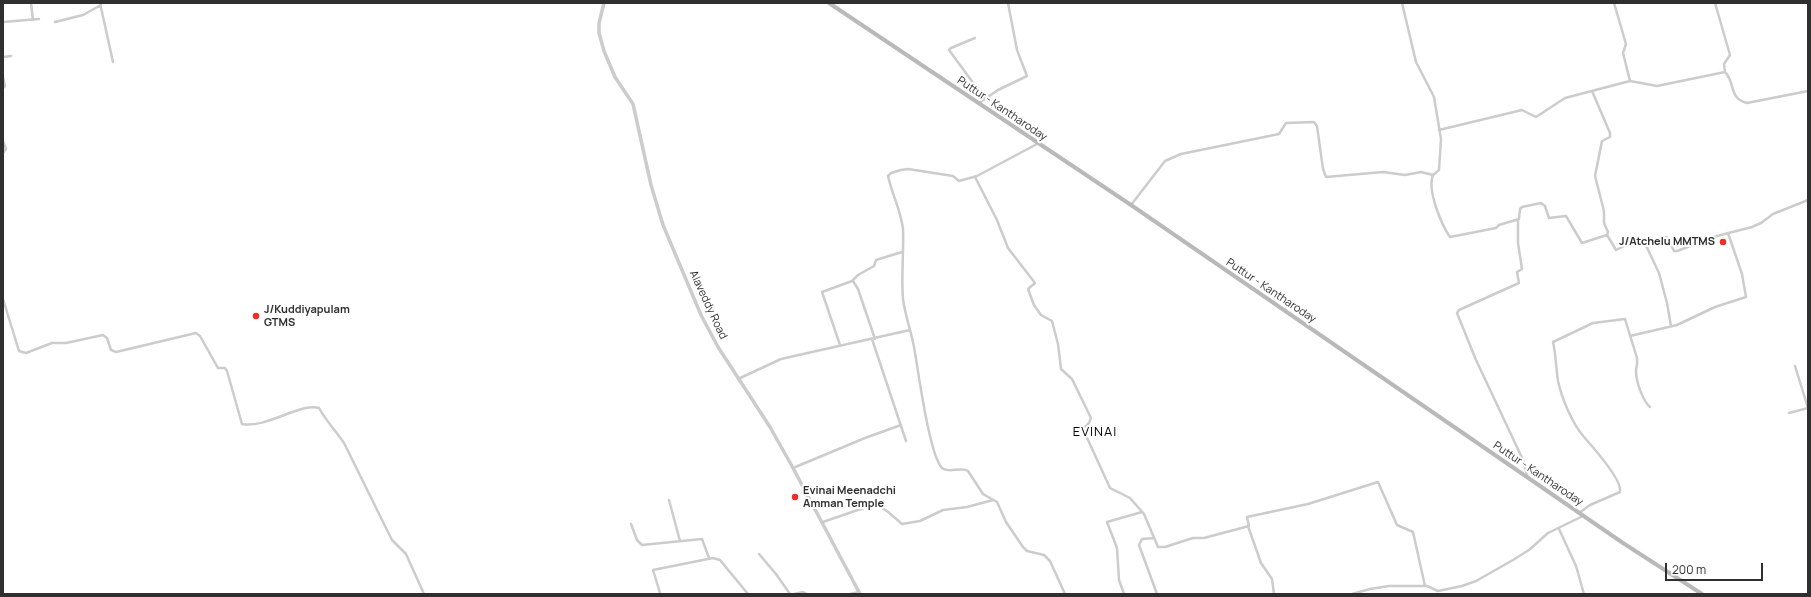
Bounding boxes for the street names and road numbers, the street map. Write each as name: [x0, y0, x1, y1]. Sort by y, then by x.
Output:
street label: Puttur - Kantharoday: [955, 74, 1049, 144]
street label: Puttur - Kantharoday: [1224, 256, 1318, 326]
street label: Alaveddy Road: [686, 269, 730, 341]
street label: Puttur - Kantharoday: [1491, 439, 1585, 509]

